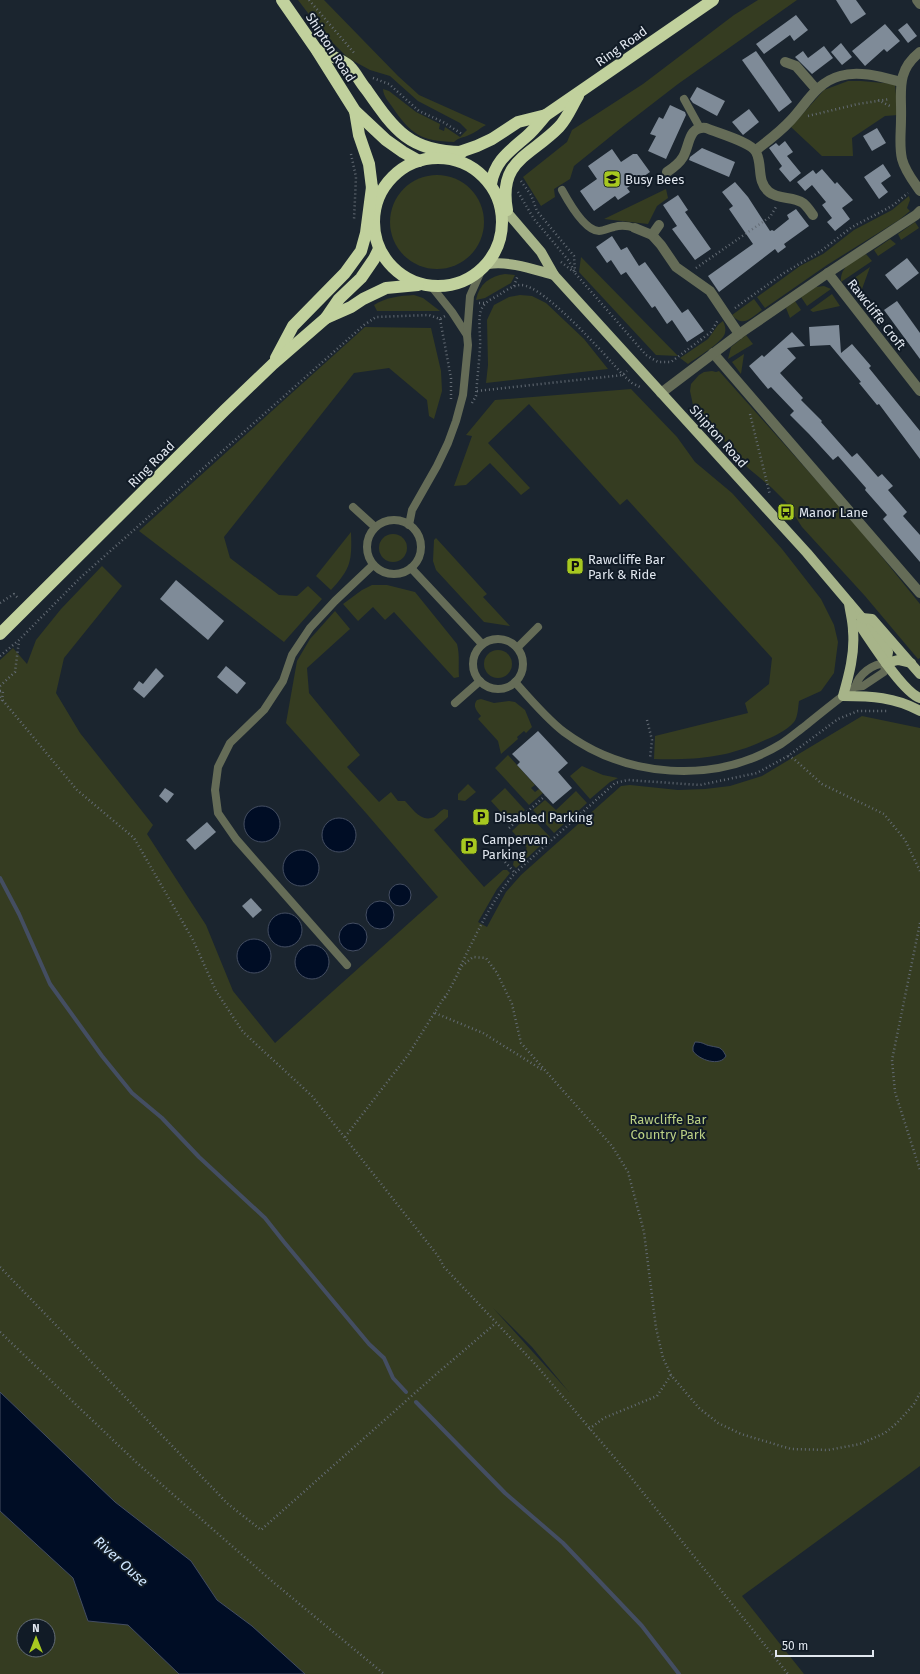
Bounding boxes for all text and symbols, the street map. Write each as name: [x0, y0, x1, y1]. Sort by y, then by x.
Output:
street label: Shipton Road: [303, 10, 358, 85]
street label: Ring Road: [593, 23, 650, 70]
school or university icon: Busy Bees: [602, 169, 622, 189]
place label: Busy Bees: [625, 172, 684, 187]
street label: Rawcliffe Croft: [844, 276, 909, 353]
street label: Shipton Road: [687, 402, 751, 471]
street label: Ring Road: [125, 438, 178, 491]
bus stop icon: Manor Lane: [776, 502, 796, 522]
place label: Manor Lane: [799, 505, 868, 520]
place label: Rawcliffe Bar Park & Ride: [588, 552, 665, 582]
parking icon: Rawcliffe Bar Park & Ride: [565, 556, 585, 576]
parking icon: Disabled Parking: [471, 807, 491, 827]
place label: Disabled Parking: [494, 810, 593, 825]
place label: Campervan Parking: [482, 832, 548, 862]
parking icon: Campervan Parking: [459, 836, 479, 856]
park label: Rawcliffe Bar Country Park: [630, 1112, 706, 1142]
water label: River Ouse: [90, 1533, 151, 1590]
north arrow: [16, 1618, 56, 1658]
text: N: [32, 1622, 40, 1635]
scale bar: [776, 1632, 873, 1658]
text: 50 m: [782, 1639, 808, 1653]

